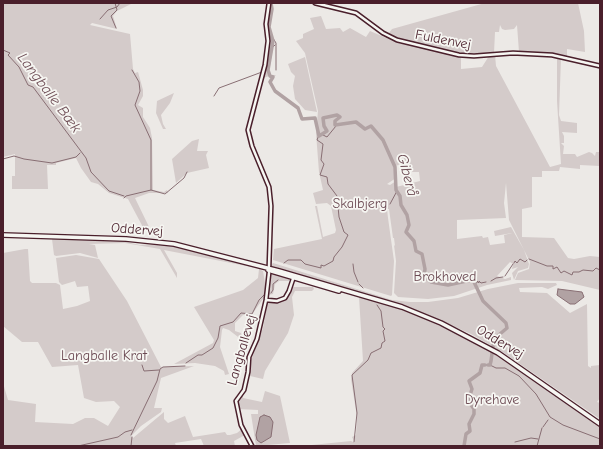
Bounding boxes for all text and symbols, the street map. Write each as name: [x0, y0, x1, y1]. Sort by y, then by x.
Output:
street label: Fuldenvej: [414, 26, 472, 54]
water label: Langballe Bæk: [13, 50, 85, 136]
water label: Giberå: [393, 152, 421, 198]
park label: Skalbjerg: [333, 196, 387, 212]
street label: Oddervej: [110, 220, 164, 240]
park label: Brokhoved: [414, 269, 476, 285]
street label: Langballevej: [224, 313, 260, 387]
street label: Oddervej: [473, 321, 527, 363]
park label: Langballe Krat: [61, 348, 147, 364]
park label: Dyrehave: [465, 392, 519, 408]

